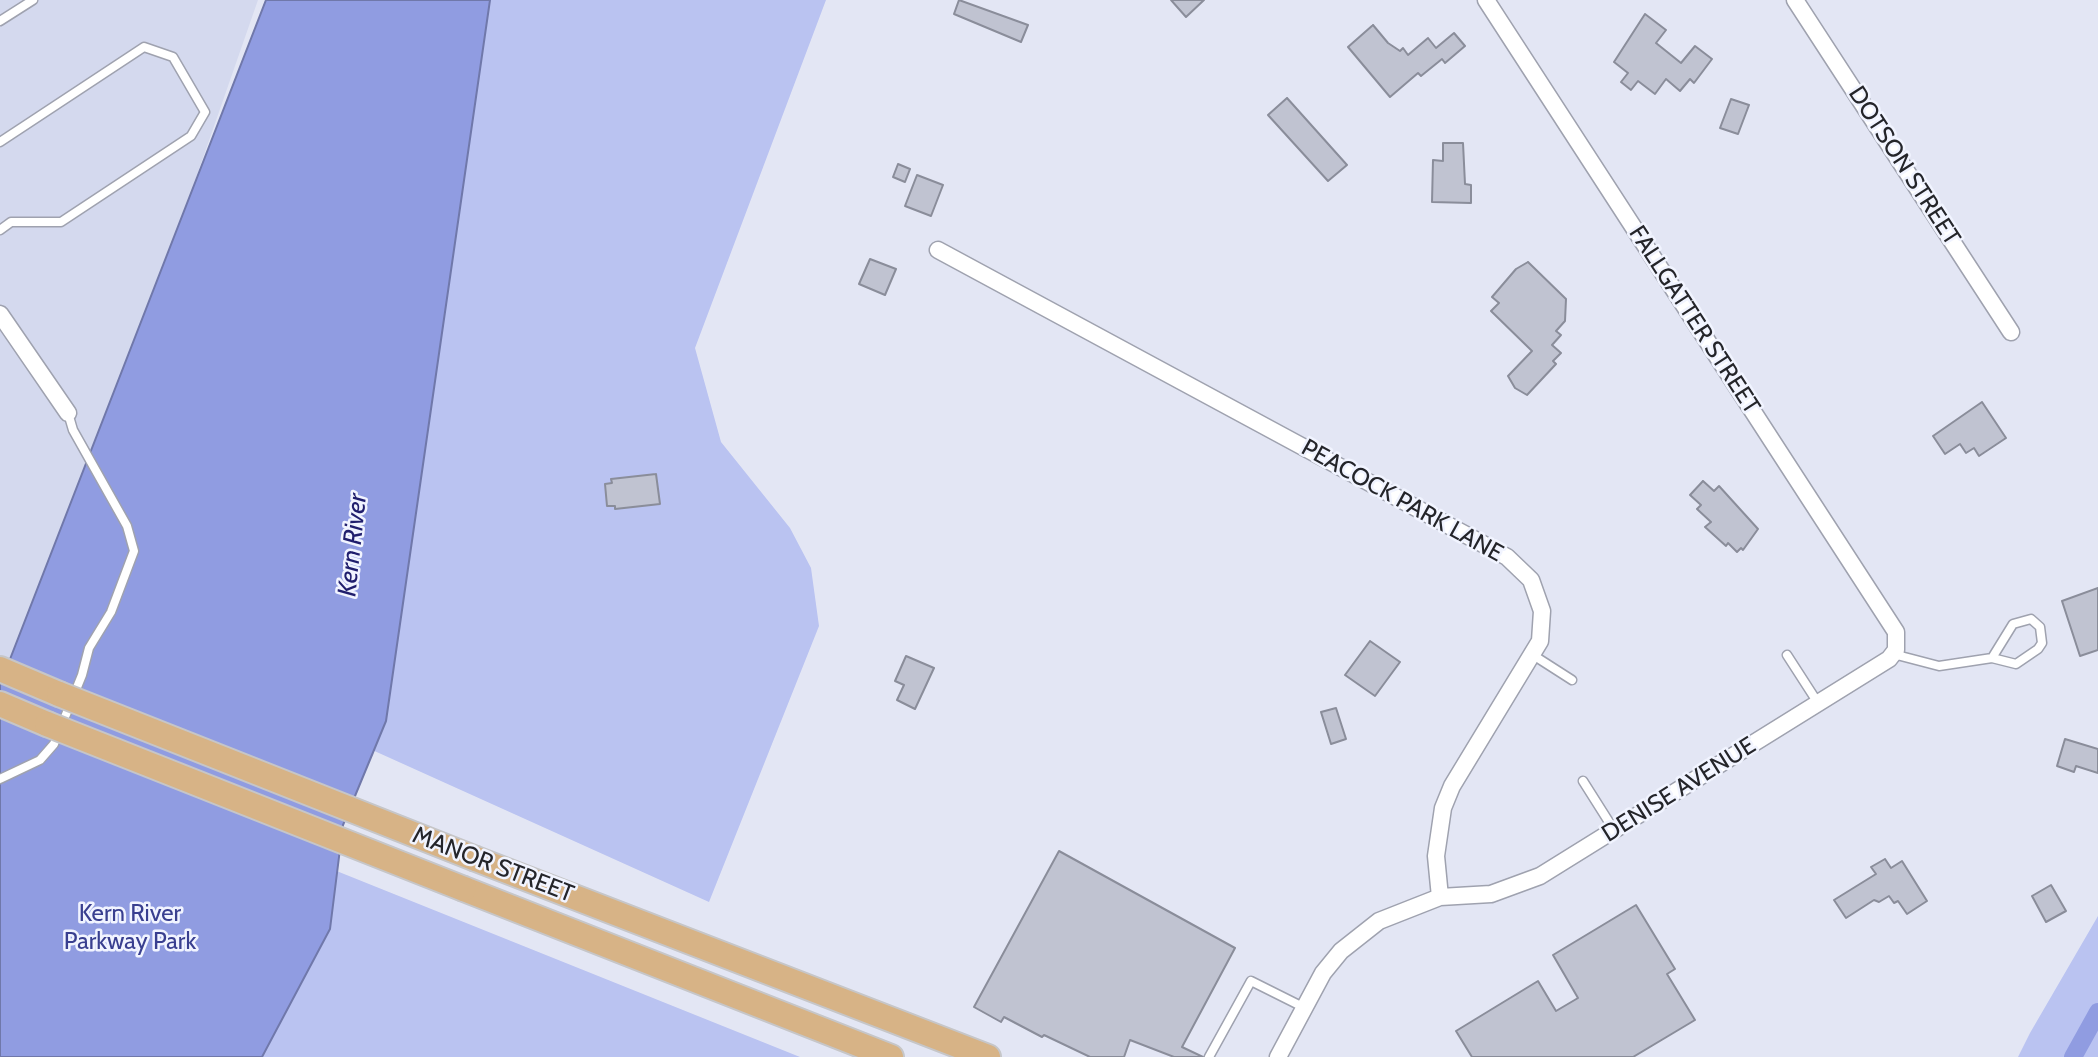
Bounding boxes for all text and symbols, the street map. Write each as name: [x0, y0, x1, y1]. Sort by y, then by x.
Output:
street label: DOTSON STREET: [1842, 81, 1966, 251]
street label: FALLGATTER STREET: [1622, 221, 1766, 419]
street label: PEACOCK PARK LANE: [1296, 434, 1508, 568]
water label: Kern River: [332, 492, 374, 598]
street label: DENISE AVENUE: [1597, 731, 1761, 849]
street label: MANOR STREET: [408, 821, 578, 909]
park label: Kern River Parkway Park: [64, 900, 196, 956]

